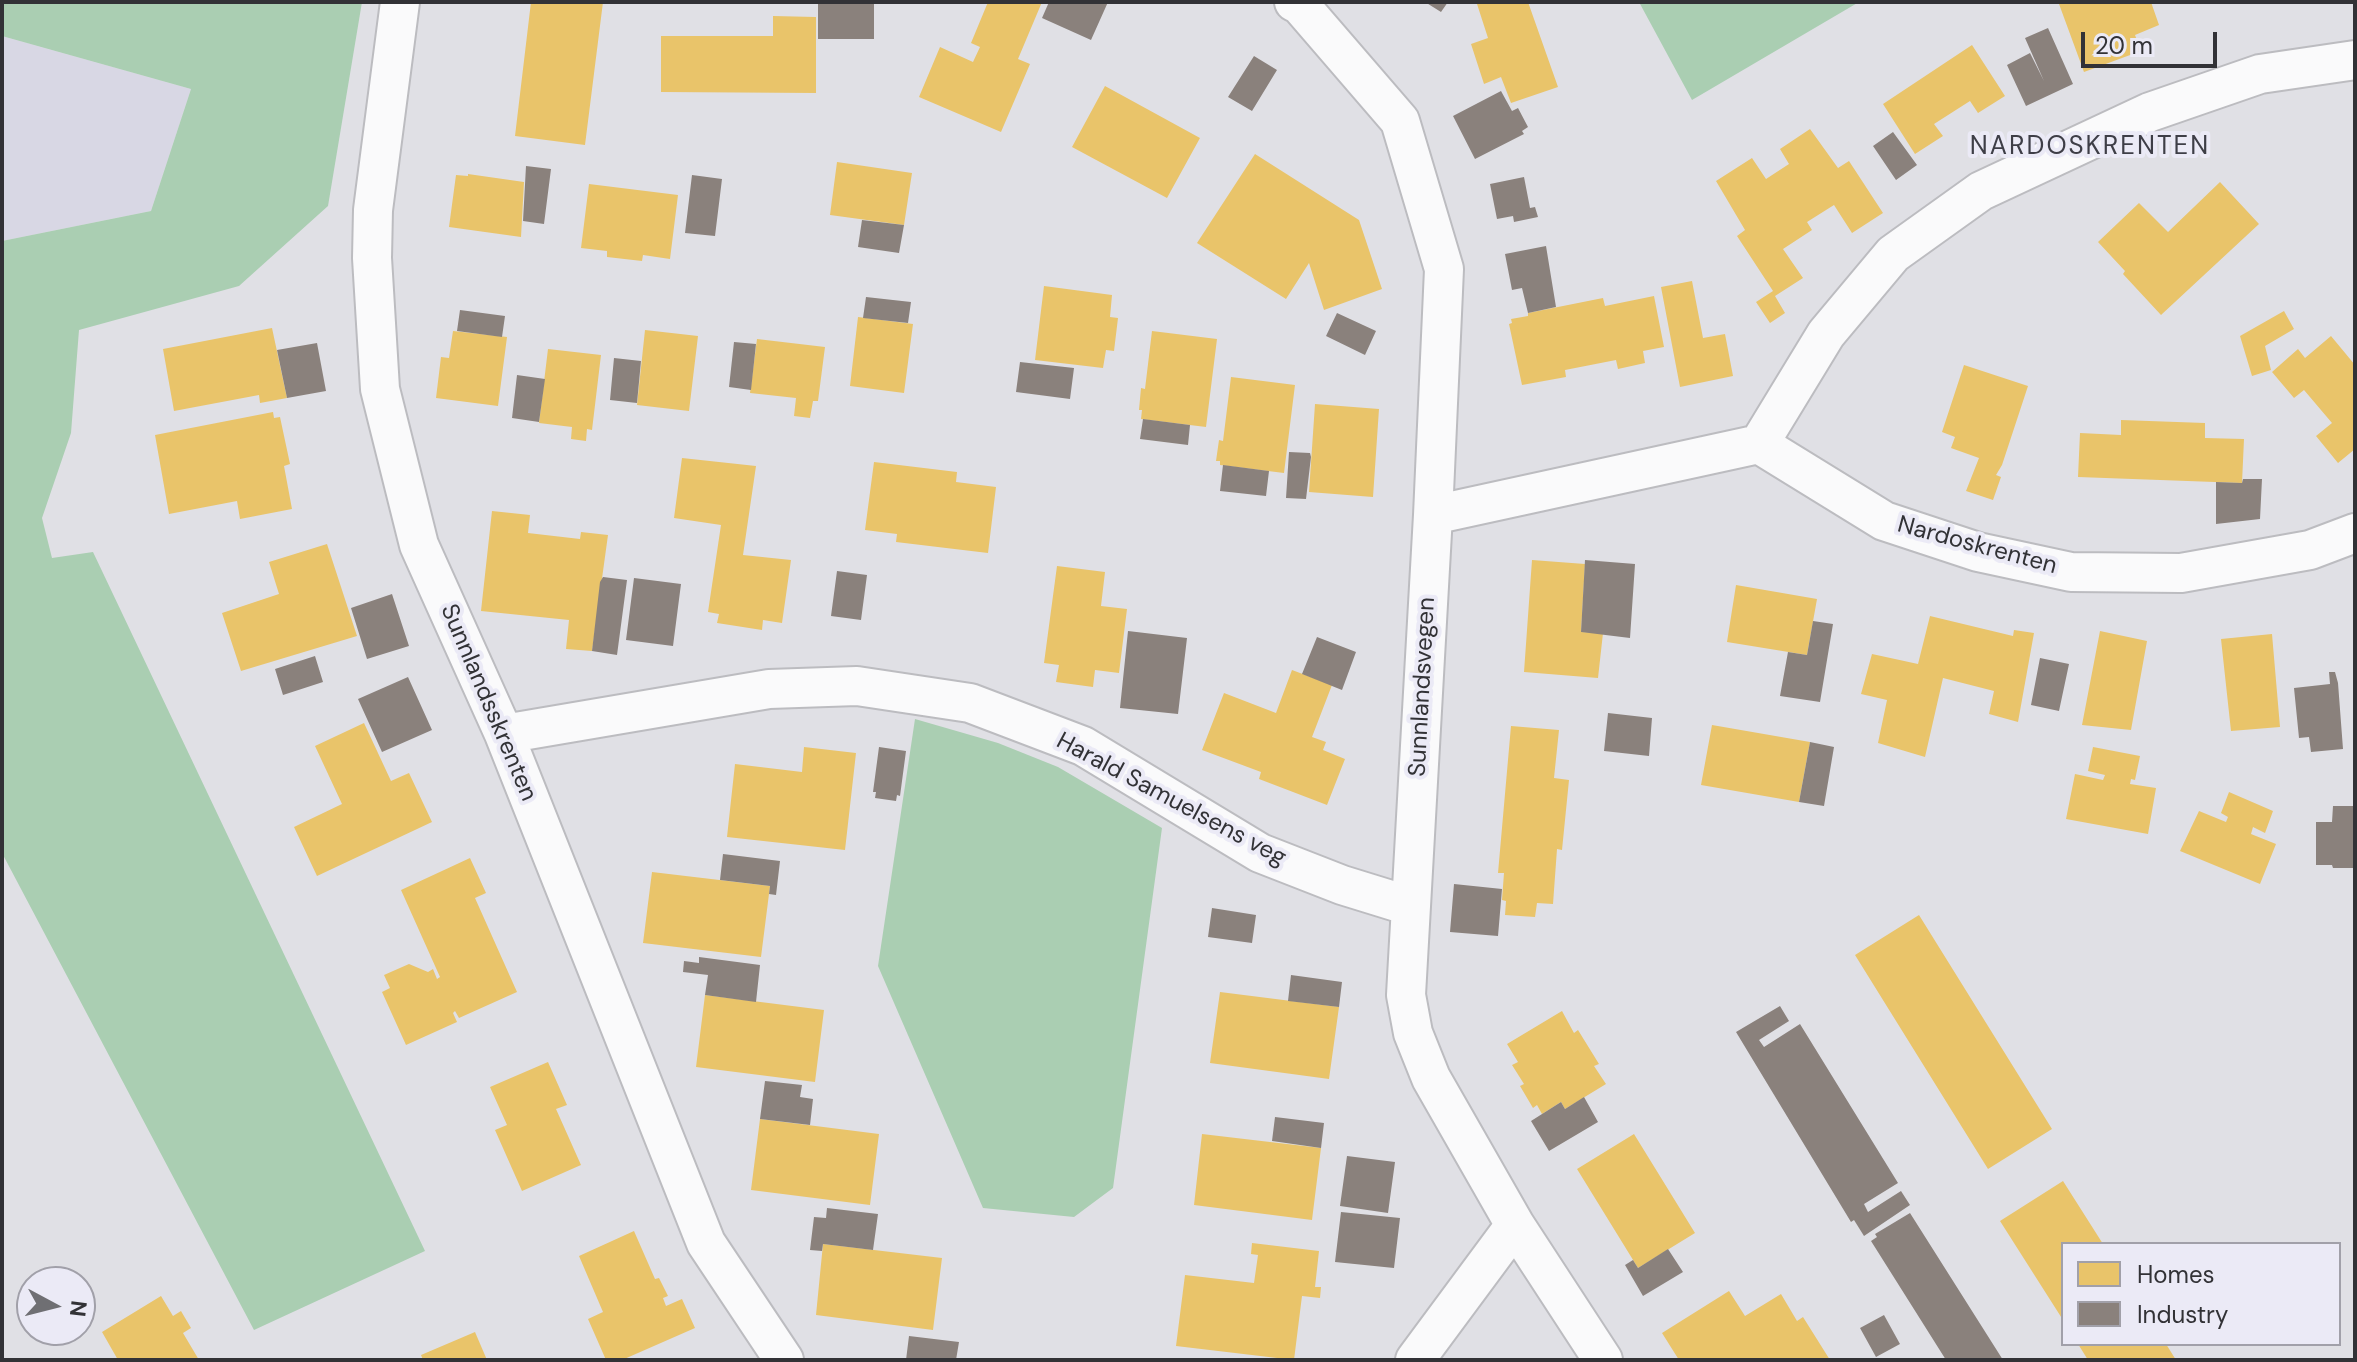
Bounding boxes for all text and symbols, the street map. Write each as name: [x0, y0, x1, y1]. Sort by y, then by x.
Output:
scale bar: [2085, 16, 2221, 66]
text: 20 m: [2095, 30, 2153, 61]
district label: NARDOSKRENTEN: [1970, 131, 2210, 163]
street label: Nardoskrenten: [1894, 511, 2060, 581]
street label: Sunnlandsvegen: [1404, 596, 1442, 778]
street label: Sunnlandsskrenten: [434, 600, 542, 806]
street label: Harald Samuelsens veg: [1051, 727, 1291, 873]
legend: [2061, 1242, 2341, 1346]
text: Homes: [2137, 1259, 2215, 1290]
north arrow: [16, 1266, 96, 1346]
text: N: [63, 1299, 94, 1318]
text: Industry: [2137, 1299, 2228, 1330]

